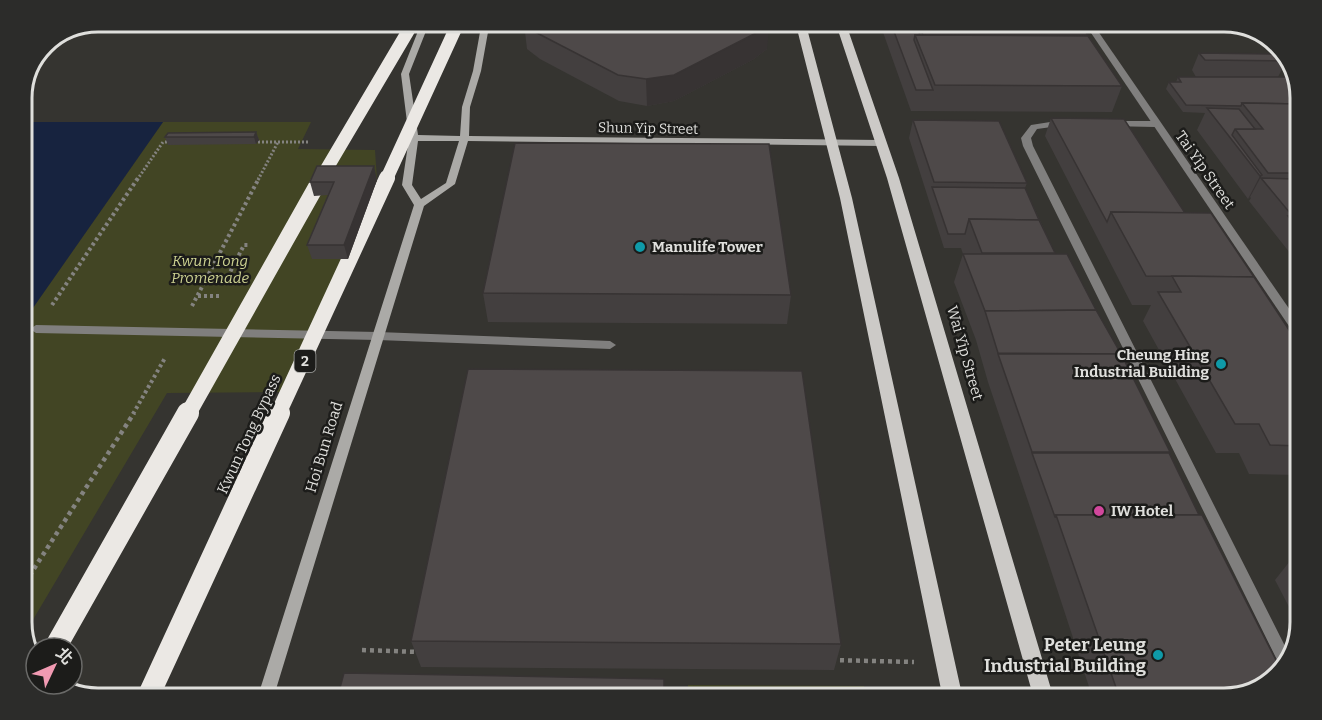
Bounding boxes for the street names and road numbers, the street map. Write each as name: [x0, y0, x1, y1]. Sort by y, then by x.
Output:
street label: Shun Yip Street: [598, 119, 698, 138]
street label: Tai Yip Street: [1171, 128, 1239, 213]
street label: Wai Yip Street: [943, 304, 987, 403]
road number: 2: [294, 350, 316, 372]
street label: Kwun Tong Bypass: [213, 371, 285, 497]
street label: Hoi Bun Road: [302, 399, 346, 495]

